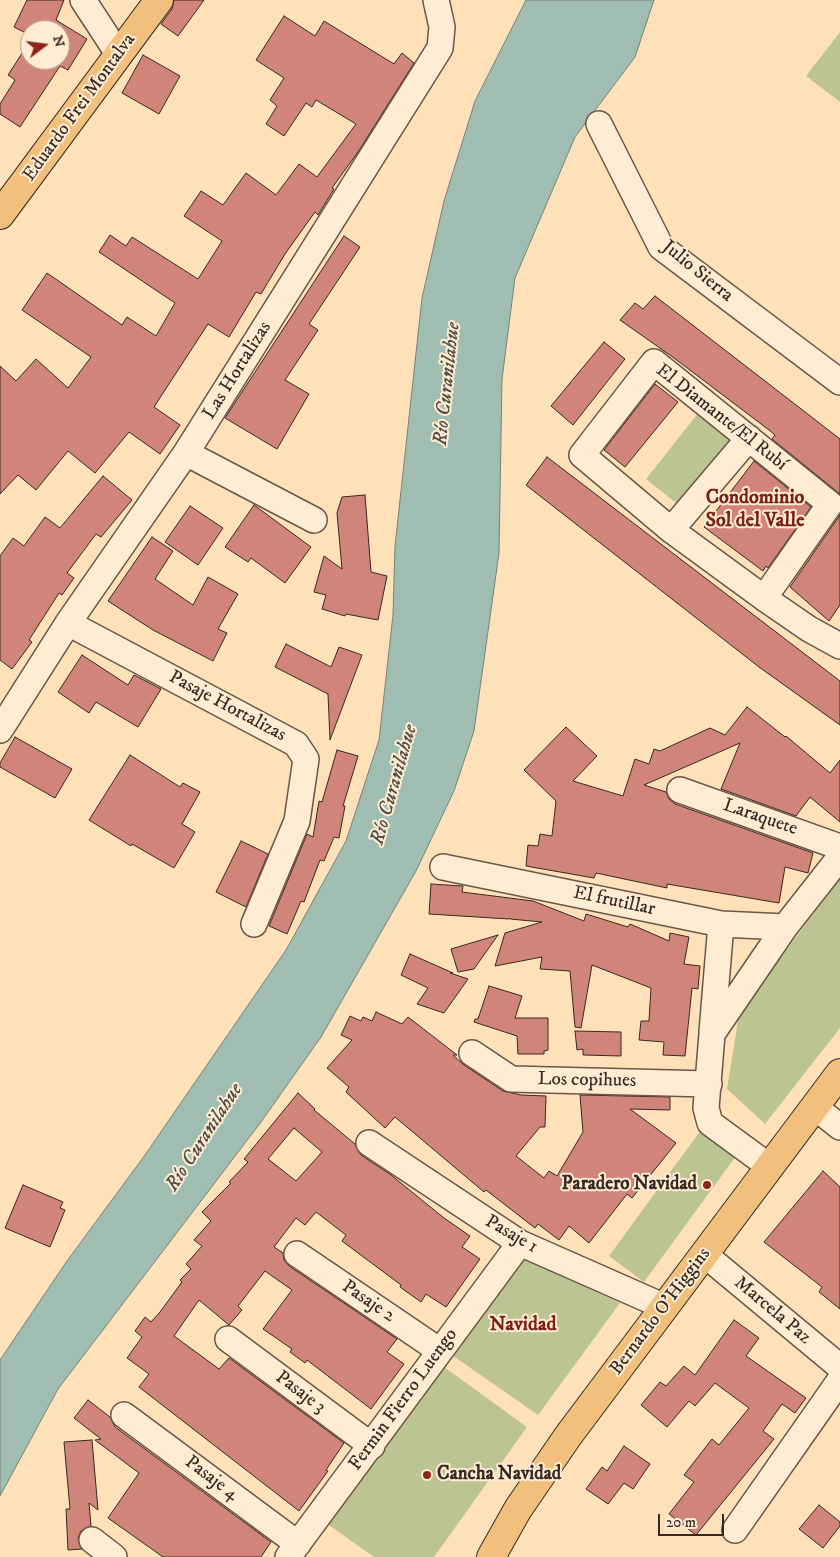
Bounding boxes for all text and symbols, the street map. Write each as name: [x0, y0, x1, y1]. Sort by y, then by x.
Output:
north arrow: [20, 20, 70, 70]
street label: Eduardo Frei Montalva: [19, 30, 141, 186]
text: N: [48, 33, 69, 49]
street label: Julio Sierra: [657, 236, 737, 308]
street label: Las Hortalizas: [199, 318, 277, 424]
water label: Río Curanilahue: [430, 321, 466, 447]
street label: El Diamante/El Rubí: [651, 360, 791, 476]
district label: Condominio Sol del Valle: [705, 487, 805, 534]
street label: Pasaje Hortalizas: [165, 667, 289, 747]
water label: Río Curanilahue: [366, 722, 424, 848]
street label: Laraquete: [720, 795, 800, 841]
street label: El frutillar: [571, 882, 657, 922]
street label: Los copihues: [538, 1069, 636, 1093]
water label: Río Curanilahue: [161, 1080, 249, 1196]
place label: Paradero Navidad: [562, 1174, 697, 1196]
marker: Paradero Navidad: [701, 1179, 713, 1191]
street label: Pasaje 1: [481, 1211, 541, 1259]
street label: Bernardo O'Higgins: [606, 1244, 716, 1380]
street label: Marcela Paz: [729, 1272, 815, 1350]
street label: Pasaje 2: [337, 1276, 399, 1328]
district label: Navidad: [490, 1314, 556, 1338]
street label: Fermin Fierro Luengo: [345, 1324, 463, 1476]
street label: Pasaje 3: [270, 1367, 330, 1419]
street label: Pasaje 4: [180, 1452, 242, 1506]
place label: Cancha Navidad: [437, 1464, 561, 1486]
marker: Cancha Navidad: [421, 1469, 433, 1481]
scale bar: [660, 1504, 726, 1536]
text: 20 m: [666, 1513, 696, 1532]

